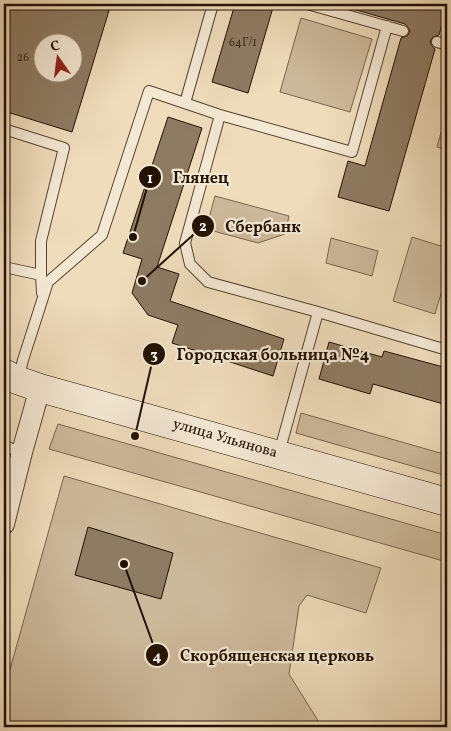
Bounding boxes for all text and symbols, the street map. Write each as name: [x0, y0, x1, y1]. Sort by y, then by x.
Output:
north arrow: [32, 32, 82, 82]
house number: 64Г/1: [229, 35, 257, 51]
text: С: [49, 37, 62, 57]
house number: 26: [17, 50, 29, 66]
callout: Глянец: [138, 162, 238, 193]
text: Глянец: [173, 168, 229, 190]
text: 1: [147, 169, 153, 190]
callout: Сбербанк: [191, 210, 311, 241]
text: 2: [199, 217, 207, 238]
text: Сбербанк: [225, 217, 301, 239]
callout: Городская больница №4: [141, 338, 379, 369]
text: 3: [150, 345, 158, 366]
text: Городская больница №4: [177, 345, 370, 367]
street label: улица Ульянова: [170, 414, 280, 464]
callout: Скорбященская церковь: [145, 640, 384, 671]
text: Скорбященская церковь: [180, 646, 374, 668]
text: 4: [152, 647, 162, 668]

